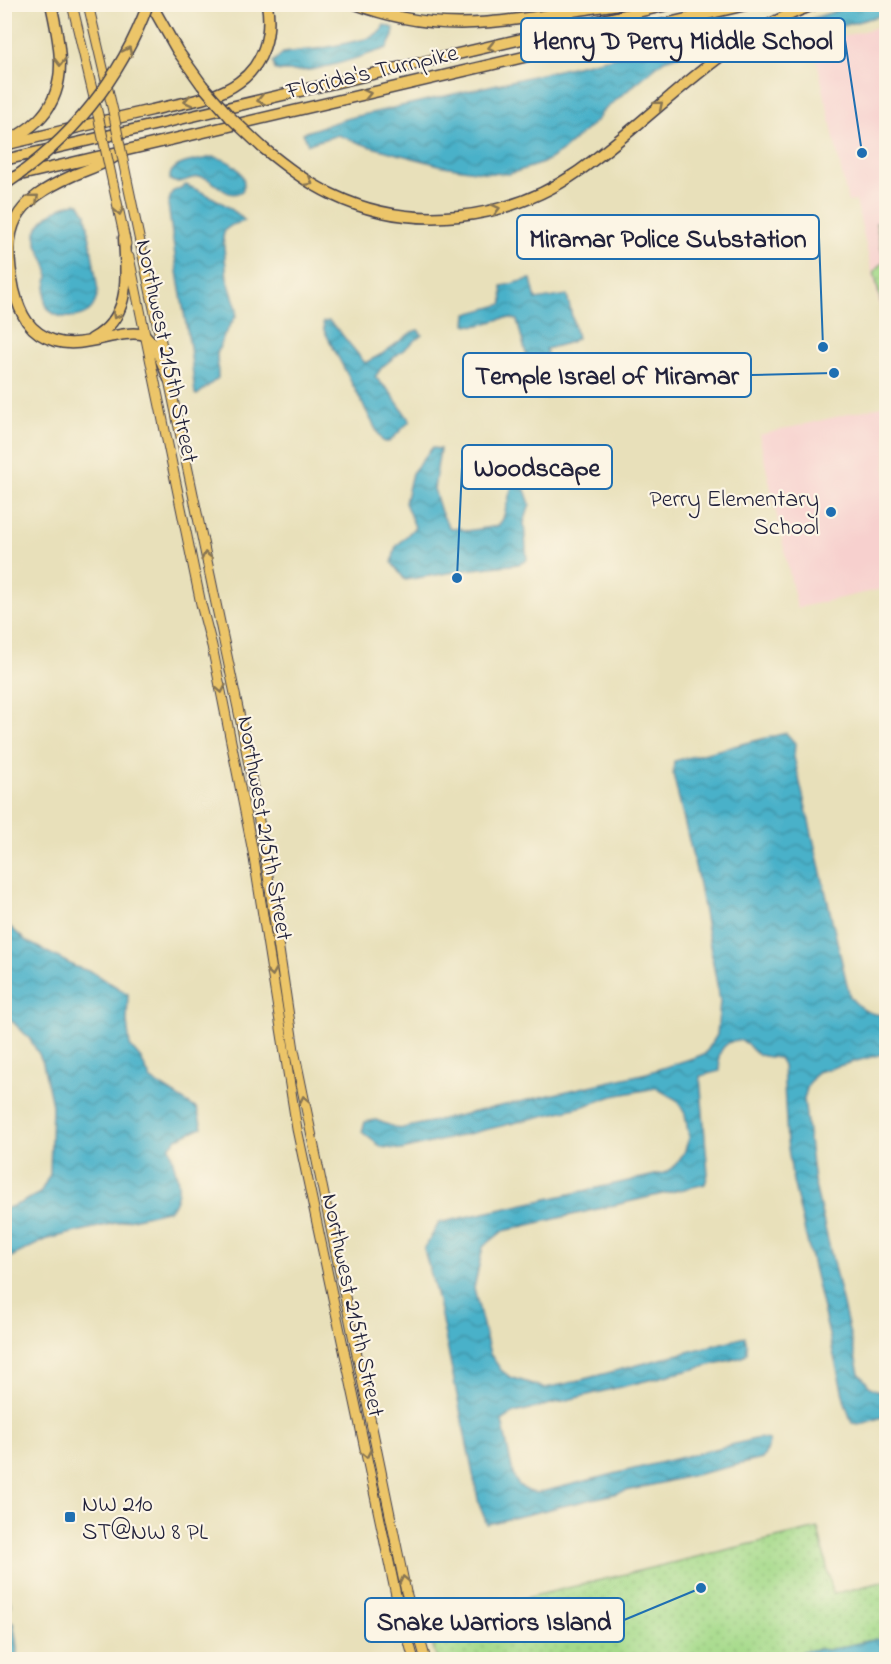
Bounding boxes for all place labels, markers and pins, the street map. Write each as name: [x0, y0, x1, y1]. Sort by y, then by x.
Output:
callout: Henry D Perry Middle School: [521, 18, 845, 62]
callout: Miramar Police Substation: [517, 215, 819, 259]
callout: Temple Israel of Miramar: [463, 353, 751, 397]
callout: Woodscape: [462, 445, 612, 489]
place label: Perry Elementary School: [649, 483, 819, 546]
marker: Perry Elementary School: [824, 505, 838, 519]
place label: NW 210 ST@NW 8 PL: [82, 1488, 208, 1551]
marker: NW 210 ST@NW 8 PL: [63, 1510, 77, 1524]
callout: Snake Warriors Island: [365, 1598, 624, 1642]

